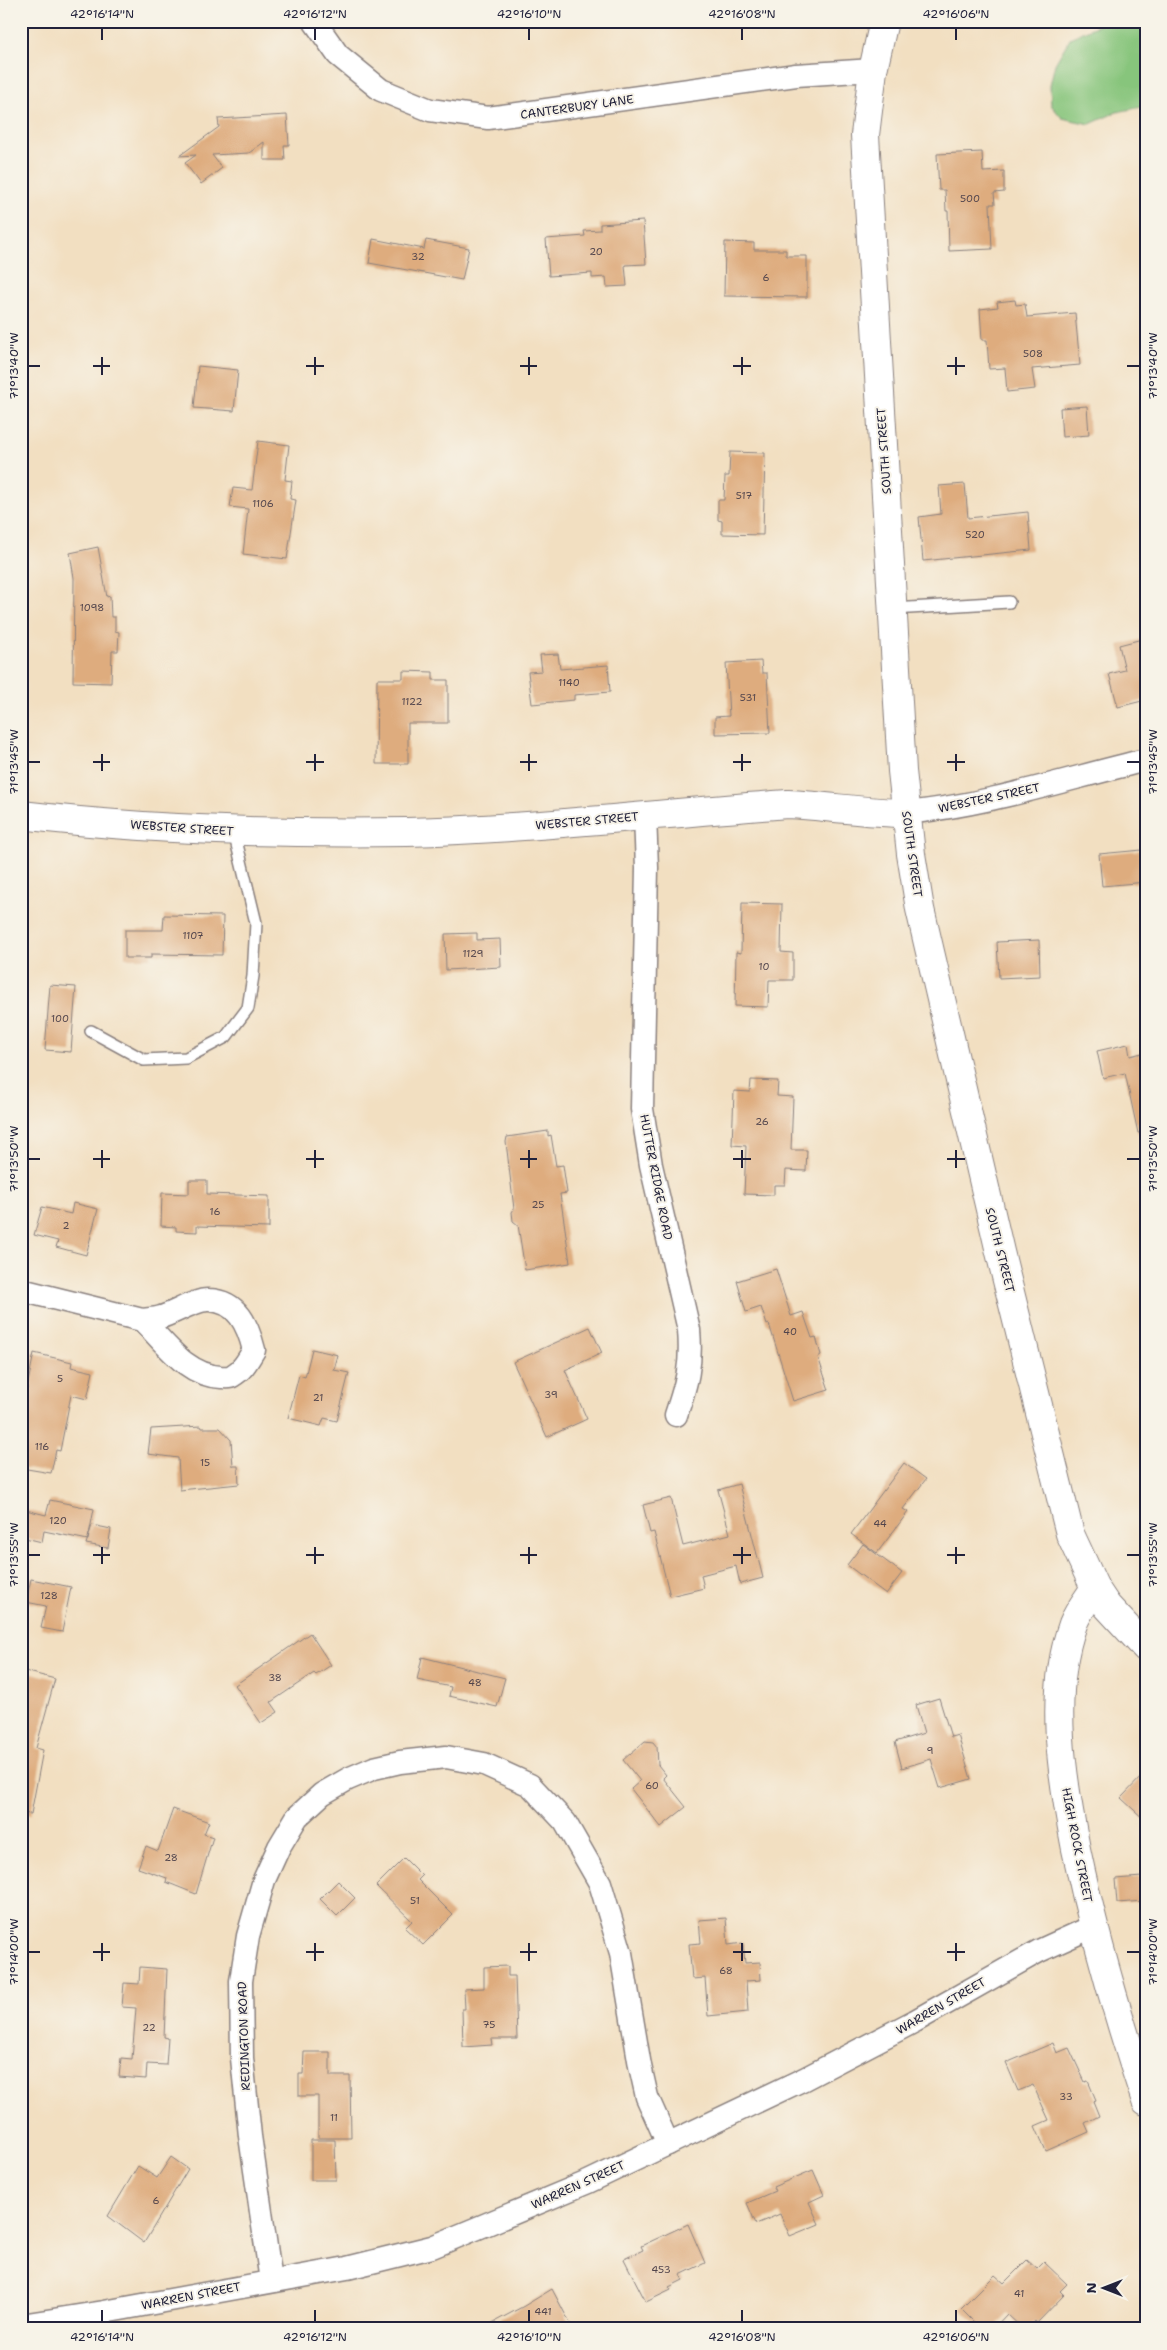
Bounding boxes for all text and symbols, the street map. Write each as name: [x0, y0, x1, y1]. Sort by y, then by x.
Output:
text: 42°16'14"N: [70, 6, 134, 22]
text: 42°16'12"N: [283, 6, 347, 22]
text: 42°16'10"N: [497, 6, 561, 22]
text: 42°16'08"N: [708, 6, 776, 22]
text: 42°16'06"N: [923, 6, 989, 22]
street label: CANTERBURY LANE: [519, 91, 635, 123]
house number: 500: [960, 192, 980, 205]
house number: 20: [589, 245, 603, 258]
house number: 32: [411, 250, 425, 263]
house number: 6: [763, 271, 770, 284]
text: 71°13'40"W: [6, 332, 22, 400]
text: 71°13'40"W: [1145, 332, 1161, 400]
house number: 508: [1023, 347, 1043, 360]
street label: SOUTH STREET: [873, 407, 895, 495]
house number: 517: [736, 489, 752, 502]
house number: 1106: [252, 497, 274, 510]
house number: 520: [965, 528, 985, 541]
house number: 1098: [80, 601, 104, 614]
house number: 1140: [558, 676, 580, 689]
house number: 531: [740, 691, 756, 704]
house number: 1122: [402, 695, 423, 708]
text: 71°13'45"W: [6, 729, 22, 795]
text: 71°13'45"W: [1145, 729, 1161, 795]
street label: WEBSTER STREET: [937, 779, 1042, 817]
street label: WEBSTER STREET: [535, 808, 640, 833]
street label: SOUTH STREET: [898, 810, 926, 899]
street label: WEBSTER STREET: [130, 816, 235, 840]
house number: 1107: [182, 929, 204, 942]
house number: 1129: [463, 947, 483, 960]
house number: 10: [759, 960, 769, 973]
house number: 100: [51, 1012, 69, 1025]
street label: HUTTER RIDGE ROAD: [636, 1113, 676, 1241]
house number: 26: [755, 1115, 769, 1128]
text: 71°13'50"W: [6, 1126, 22, 1192]
text: 71°13'50"W: [1145, 1126, 1161, 1192]
house number: 25: [532, 1198, 544, 1211]
house number: 16: [210, 1205, 220, 1218]
street label: SOUTH STREET: [982, 1206, 1018, 1295]
house number: 2: [63, 1219, 70, 1232]
house number: 40: [783, 1325, 797, 1338]
house number: 5: [57, 1372, 63, 1385]
house number: 39: [544, 1388, 558, 1401]
house number: 21: [313, 1391, 323, 1404]
house number: 116: [35, 1440, 49, 1453]
house number: 15: [200, 1456, 210, 1469]
house number: 120: [49, 1514, 67, 1527]
house number: 44: [873, 1517, 887, 1530]
text: 71°13'55"W: [6, 1522, 22, 1588]
text: 71°13'55"W: [1145, 1522, 1161, 1588]
house number: 128: [40, 1589, 58, 1602]
house number: 38: [268, 1671, 282, 1684]
house number: 48: [468, 1676, 482, 1689]
house number: 9: [927, 1744, 934, 1757]
house number: 60: [645, 1779, 659, 1792]
street label: HIGH ROCK STREET: [1058, 1786, 1096, 1904]
house number: 28: [164, 1851, 178, 1864]
house number: 51: [410, 1894, 420, 1907]
text: 71°14'00"W: [6, 1918, 22, 1986]
text: 71°14'00"W: [1145, 1918, 1161, 1986]
house number: 68: [719, 1964, 733, 1977]
street label: WARREN STREET: [893, 1974, 989, 2038]
street label: REDINGTON ROAD: [234, 1981, 254, 2091]
house number: 75: [483, 2018, 495, 2031]
house number: 22: [142, 2021, 156, 2034]
house number: 33: [1059, 2090, 1073, 2103]
house number: 11: [330, 2111, 338, 2124]
street label: WARREN STREET: [529, 2157, 628, 2213]
house number: 6: [153, 2194, 160, 2207]
north arrow: [1080, 2262, 1130, 2312]
house number: 453: [651, 2263, 671, 2276]
street label: WARREN STREET: [140, 2278, 243, 2313]
text: N: [1082, 2282, 1100, 2294]
house number: 41: [1014, 2287, 1024, 2300]
house number: 441: [534, 2305, 552, 2318]
text: 42°16'14"N: [70, 2329, 134, 2345]
text: 42°16'12"N: [283, 2329, 347, 2345]
text: 42°16'10"N: [497, 2329, 561, 2345]
text: 42°16'08"N: [708, 2329, 776, 2345]
text: 42°16'06"N: [923, 2329, 989, 2345]

